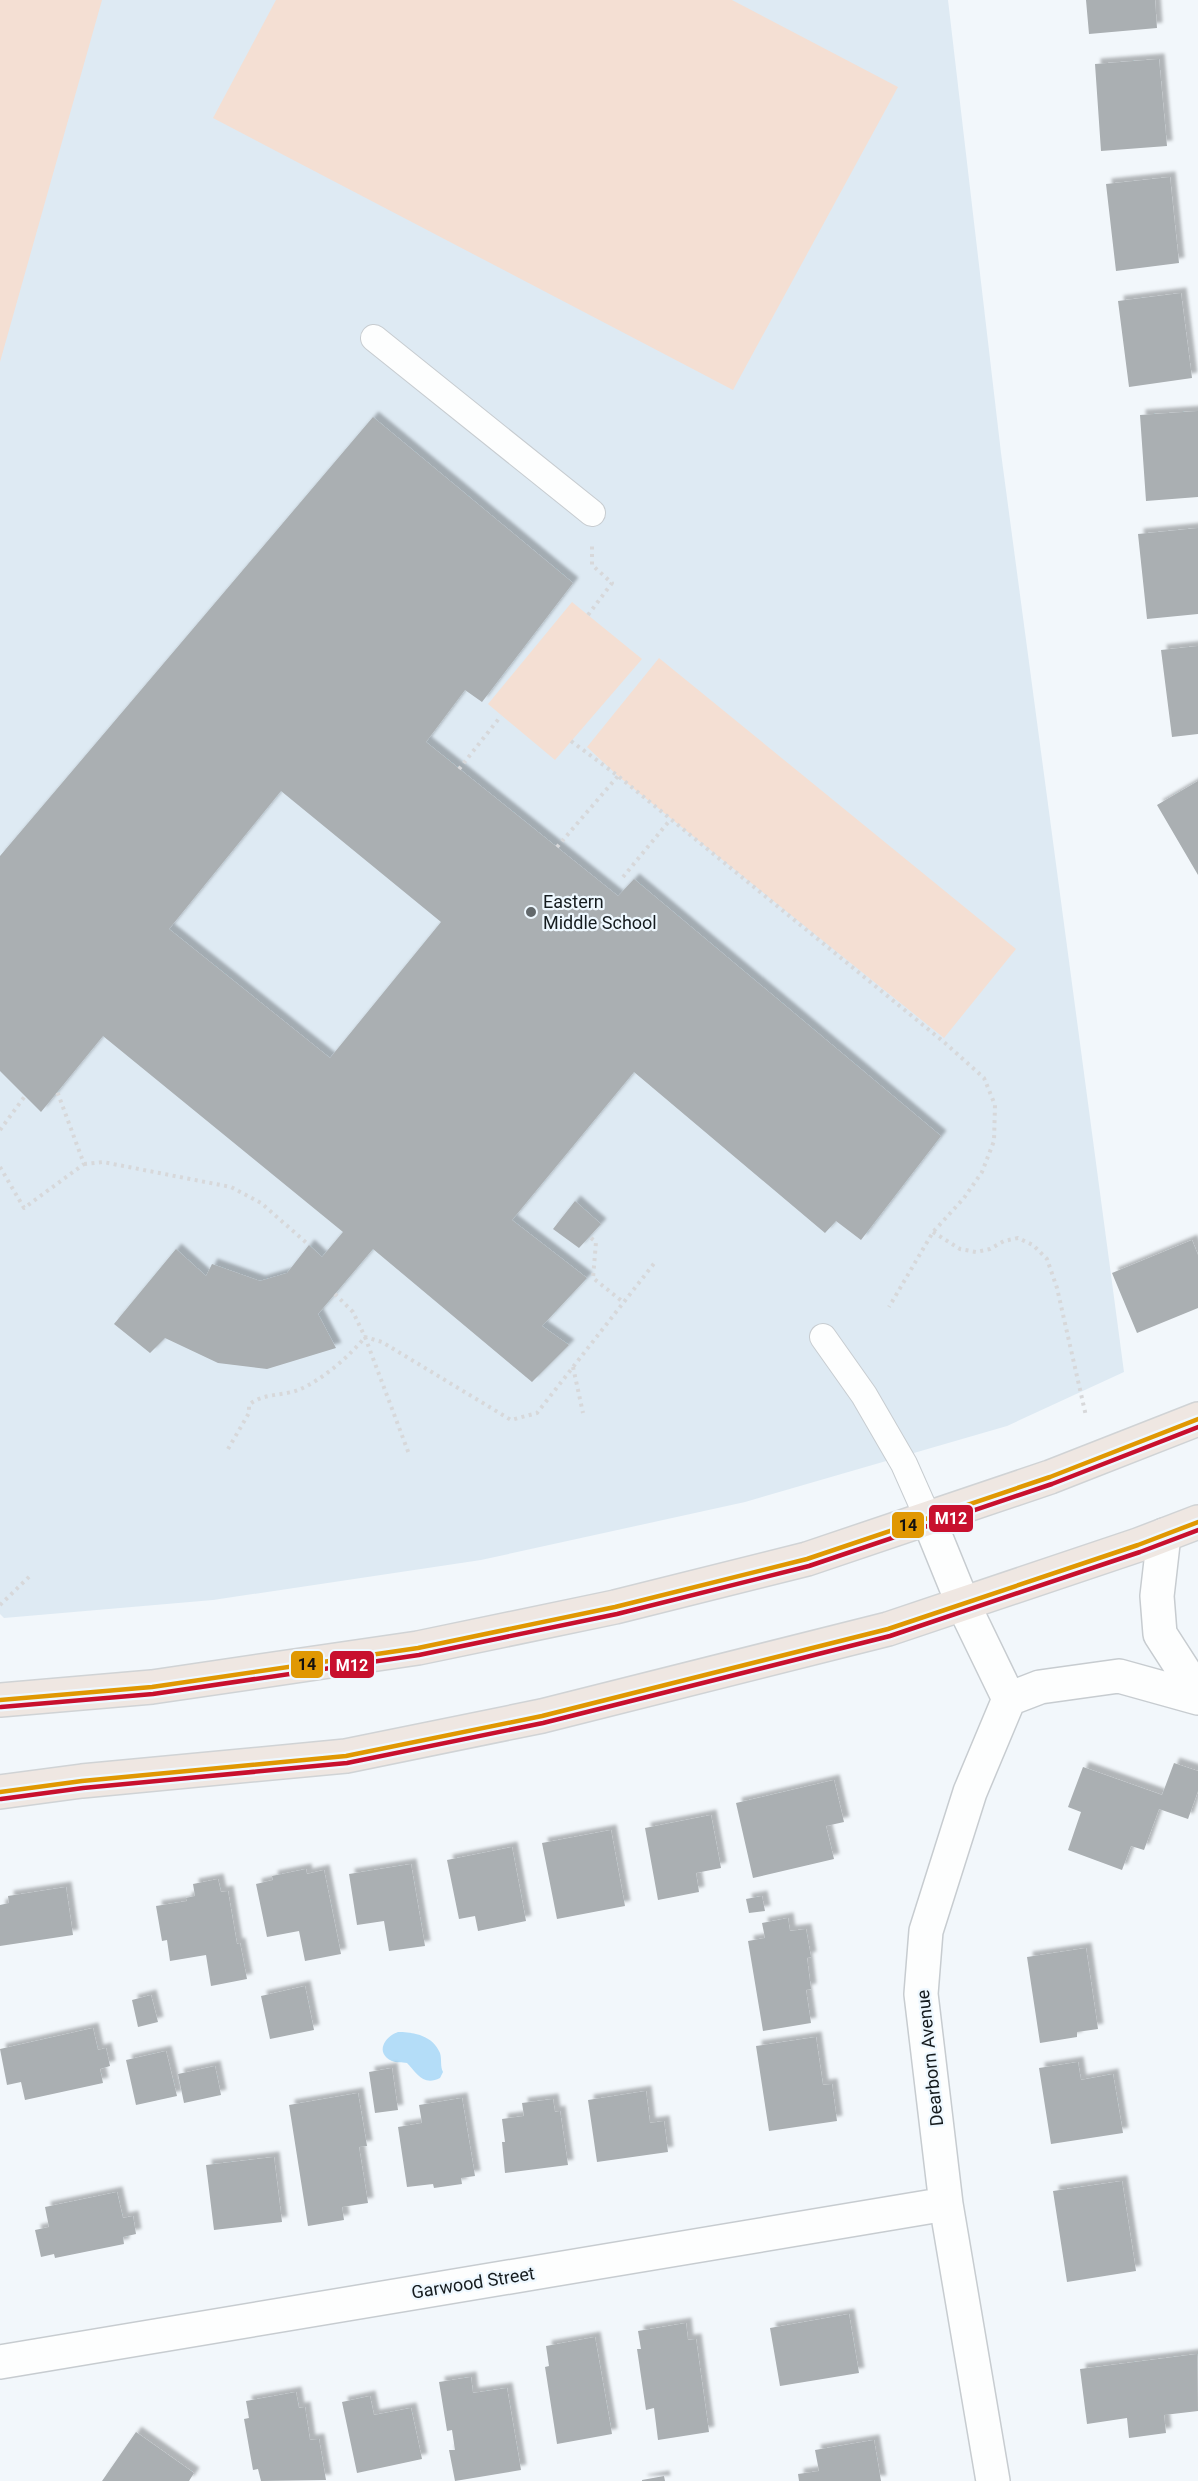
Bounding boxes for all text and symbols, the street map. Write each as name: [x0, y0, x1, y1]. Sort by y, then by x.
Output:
place label: Eastern Middle School: [543, 891, 657, 933]
marker: Eastern Middle School: [524, 905, 538, 919]
line badge: M12: [928, 1504, 974, 1533]
text: M12: [935, 1509, 967, 1528]
line badge: 14: [891, 1511, 925, 1539]
text: 14: [899, 1516, 917, 1535]
line badge: 14: [290, 1650, 324, 1679]
line badge: M12: [329, 1650, 375, 1679]
text: 14: [298, 1655, 316, 1674]
text: M12: [336, 1656, 368, 1675]
street label: Dearborn Avenue: [912, 1989, 947, 2127]
street label: Garwood Street: [410, 2262, 536, 2303]

